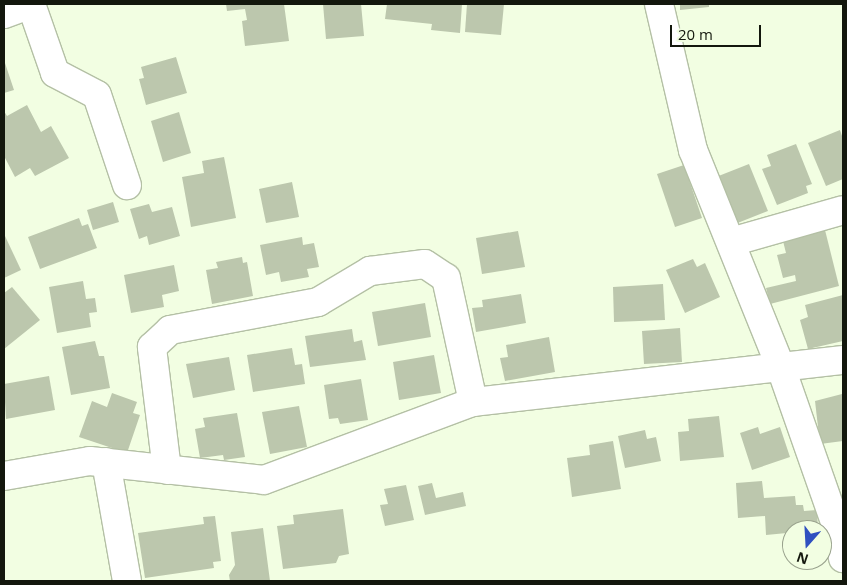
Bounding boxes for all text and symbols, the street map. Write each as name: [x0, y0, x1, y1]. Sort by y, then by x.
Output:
scale bar: [672, 15, 763, 47]
text: 20 m: [678, 24, 713, 44]
north arrow: [782, 520, 832, 570]
text: N: [794, 548, 811, 570]

